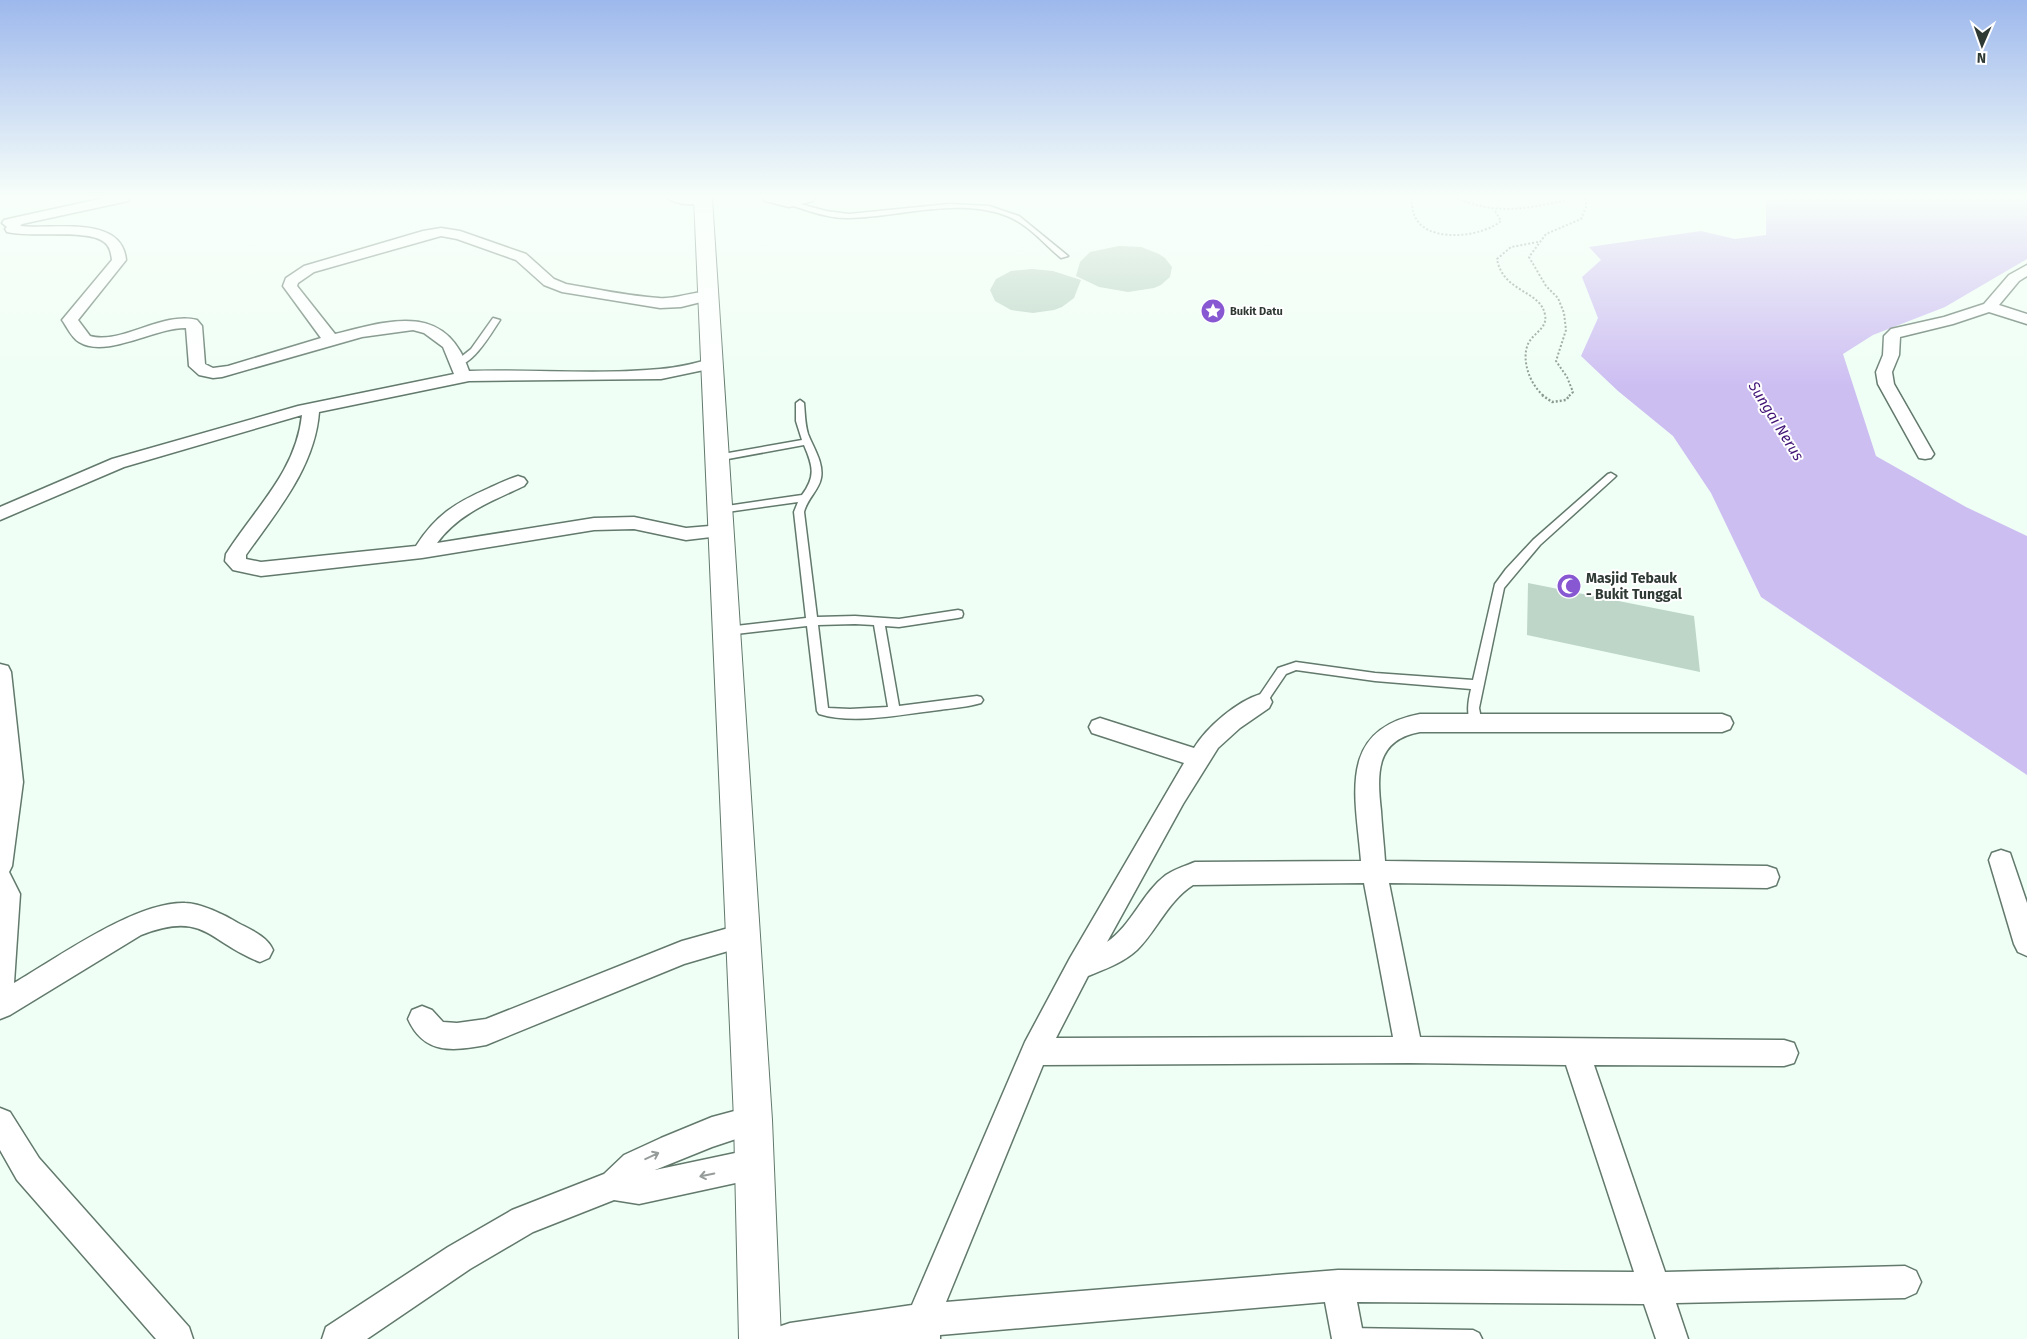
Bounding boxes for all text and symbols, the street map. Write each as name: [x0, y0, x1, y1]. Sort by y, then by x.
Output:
north arrow: [1957, 20, 2007, 70]
text: N: [1977, 49, 1987, 66]
place icon: Bukit Datu: [1200, 298, 1226, 324]
place label: Bukit Datu: [1230, 305, 1283, 318]
water label: Sungai Nerus: [1744, 377, 1807, 464]
place label: Masjid Tebauk - Bukit Tunggal: [1586, 570, 1683, 603]
mosque icon: Masjid Tebauk - Bukit Tunggal: [1556, 573, 1582, 599]
one-way arrow: [645, 1151, 660, 1161]
one-way arrow: [699, 1171, 715, 1180]

